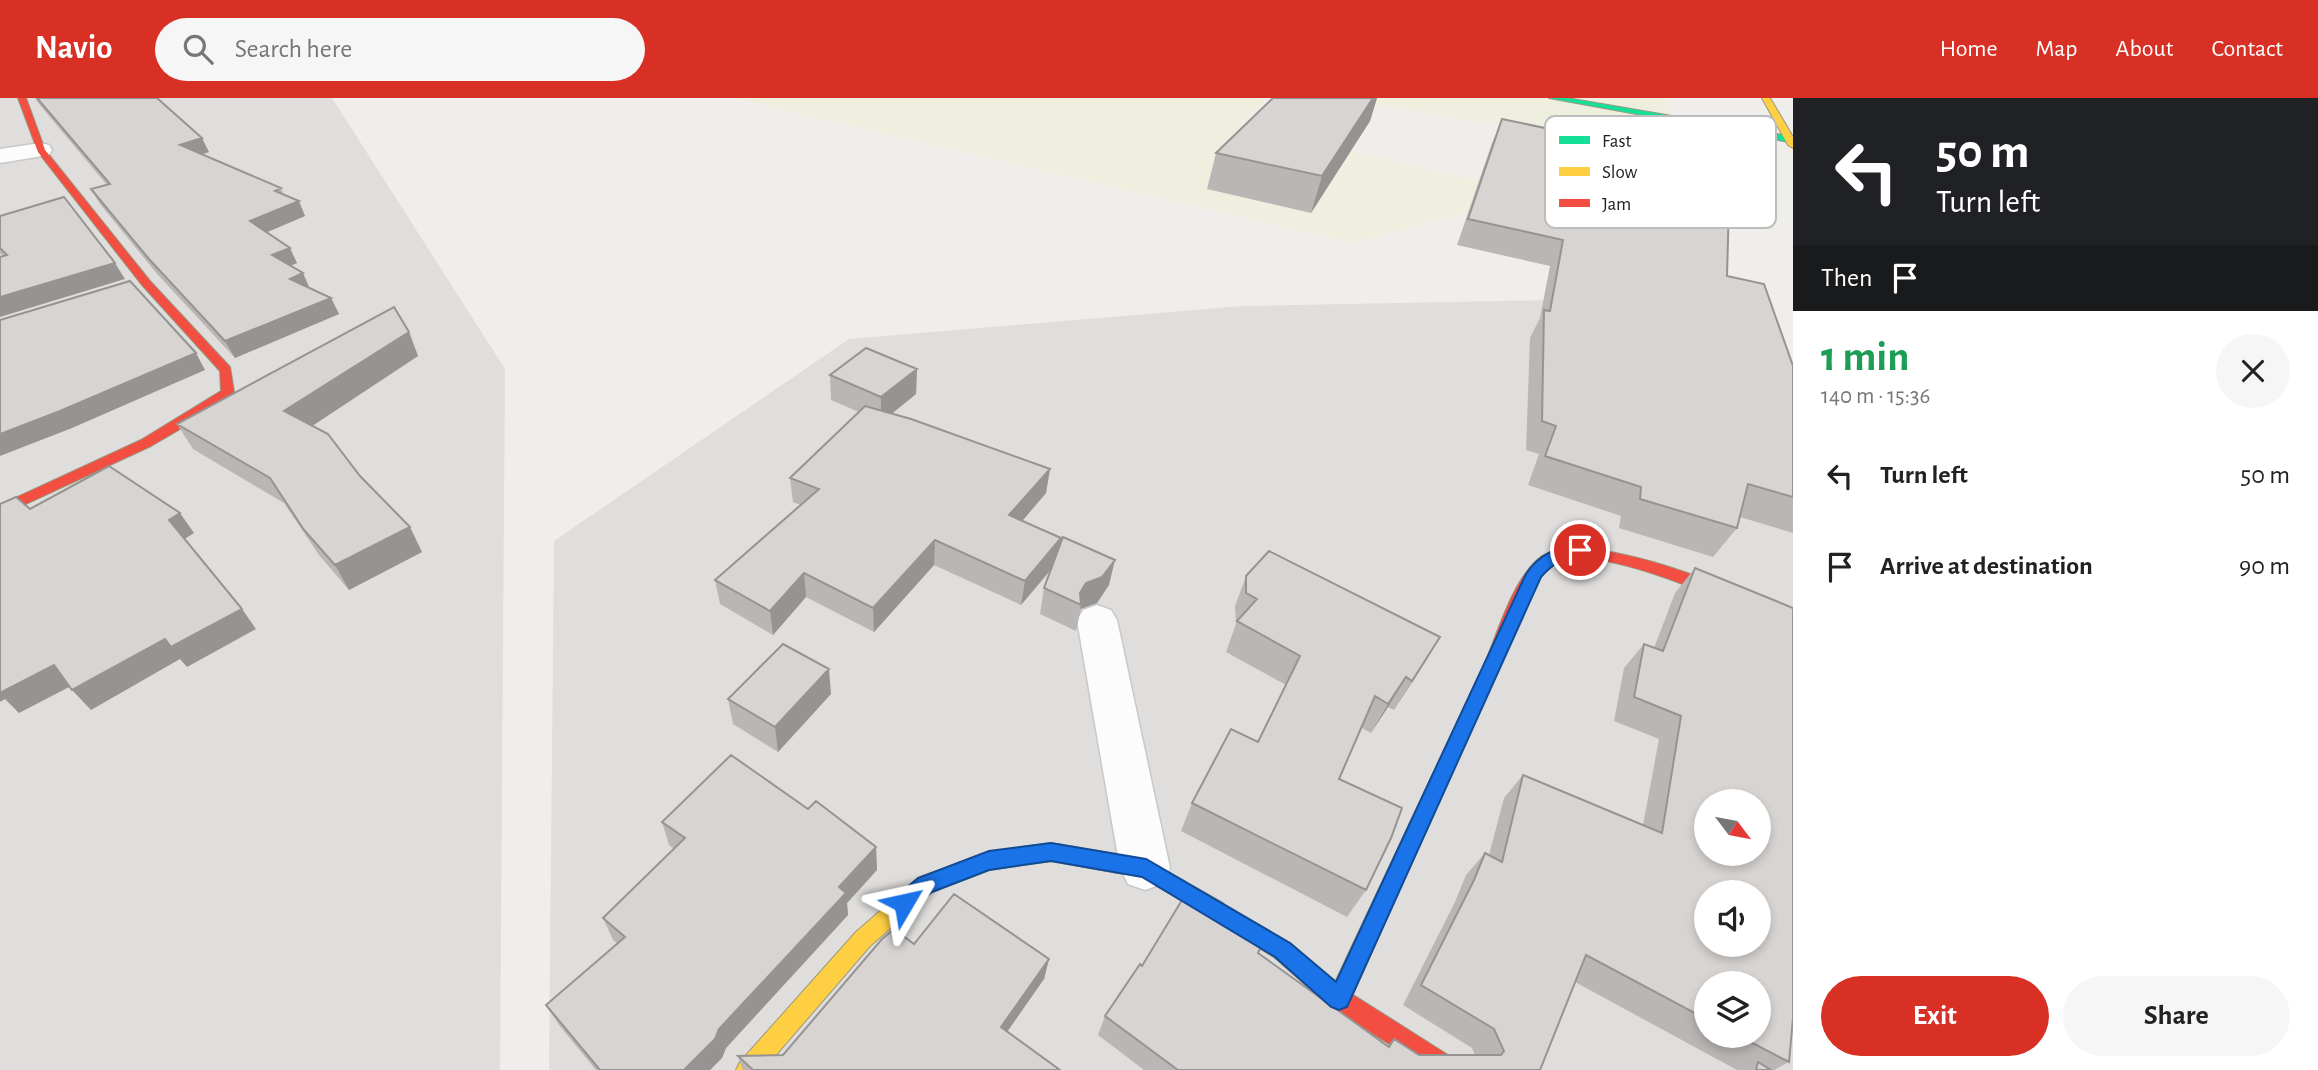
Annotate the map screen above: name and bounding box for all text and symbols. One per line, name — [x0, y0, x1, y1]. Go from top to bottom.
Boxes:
search box — [155, 18, 645, 81]
icon: search — [179, 30, 217, 68]
text: Navio — [35, 32, 113, 65]
text: Search here — [235, 36, 352, 62]
text: Home — [1940, 37, 1998, 61]
text: Map — [2036, 37, 2078, 61]
text: About — [2116, 37, 2173, 61]
text: Contact — [2211, 37, 2283, 61]
legend — [1545, 116, 1776, 228]
icon: left — [1821, 126, 1912, 217]
text: 50 m — [1936, 128, 2030, 177]
text: Fast — [1602, 132, 1632, 151]
text: Slow — [1602, 163, 1638, 182]
text: Turn left — [1936, 186, 2040, 218]
text: Jam — [1602, 195, 1631, 214]
icon: arrive — [1886, 259, 1924, 297]
text: Then — [1821, 265, 1872, 291]
button: close — [2216, 334, 2290, 408]
text: 1 min — [1821, 336, 1910, 378]
text: 140 m · 15:36 — [1821, 385, 1930, 408]
icon: left — [1821, 457, 1859, 495]
text: Turn left — [1880, 462, 1968, 488]
text: 50 m — [2240, 462, 2290, 488]
pin — [1550, 520, 1610, 580]
icon: arrive — [1561, 531, 1599, 569]
icon: arrive — [1821, 548, 1859, 586]
text: Arrive at destination — [1880, 553, 2093, 579]
text: 90 m — [2239, 553, 2290, 579]
north arrow — [1694, 789, 1771, 866]
map controls — [1694, 789, 1771, 1048]
position arrow — [867, 866, 941, 940]
button: sound — [1694, 880, 1771, 957]
button: layers — [1694, 971, 1771, 1048]
button: Exit — [1821, 976, 2049, 1056]
button: Share — [2063, 976, 2290, 1056]

